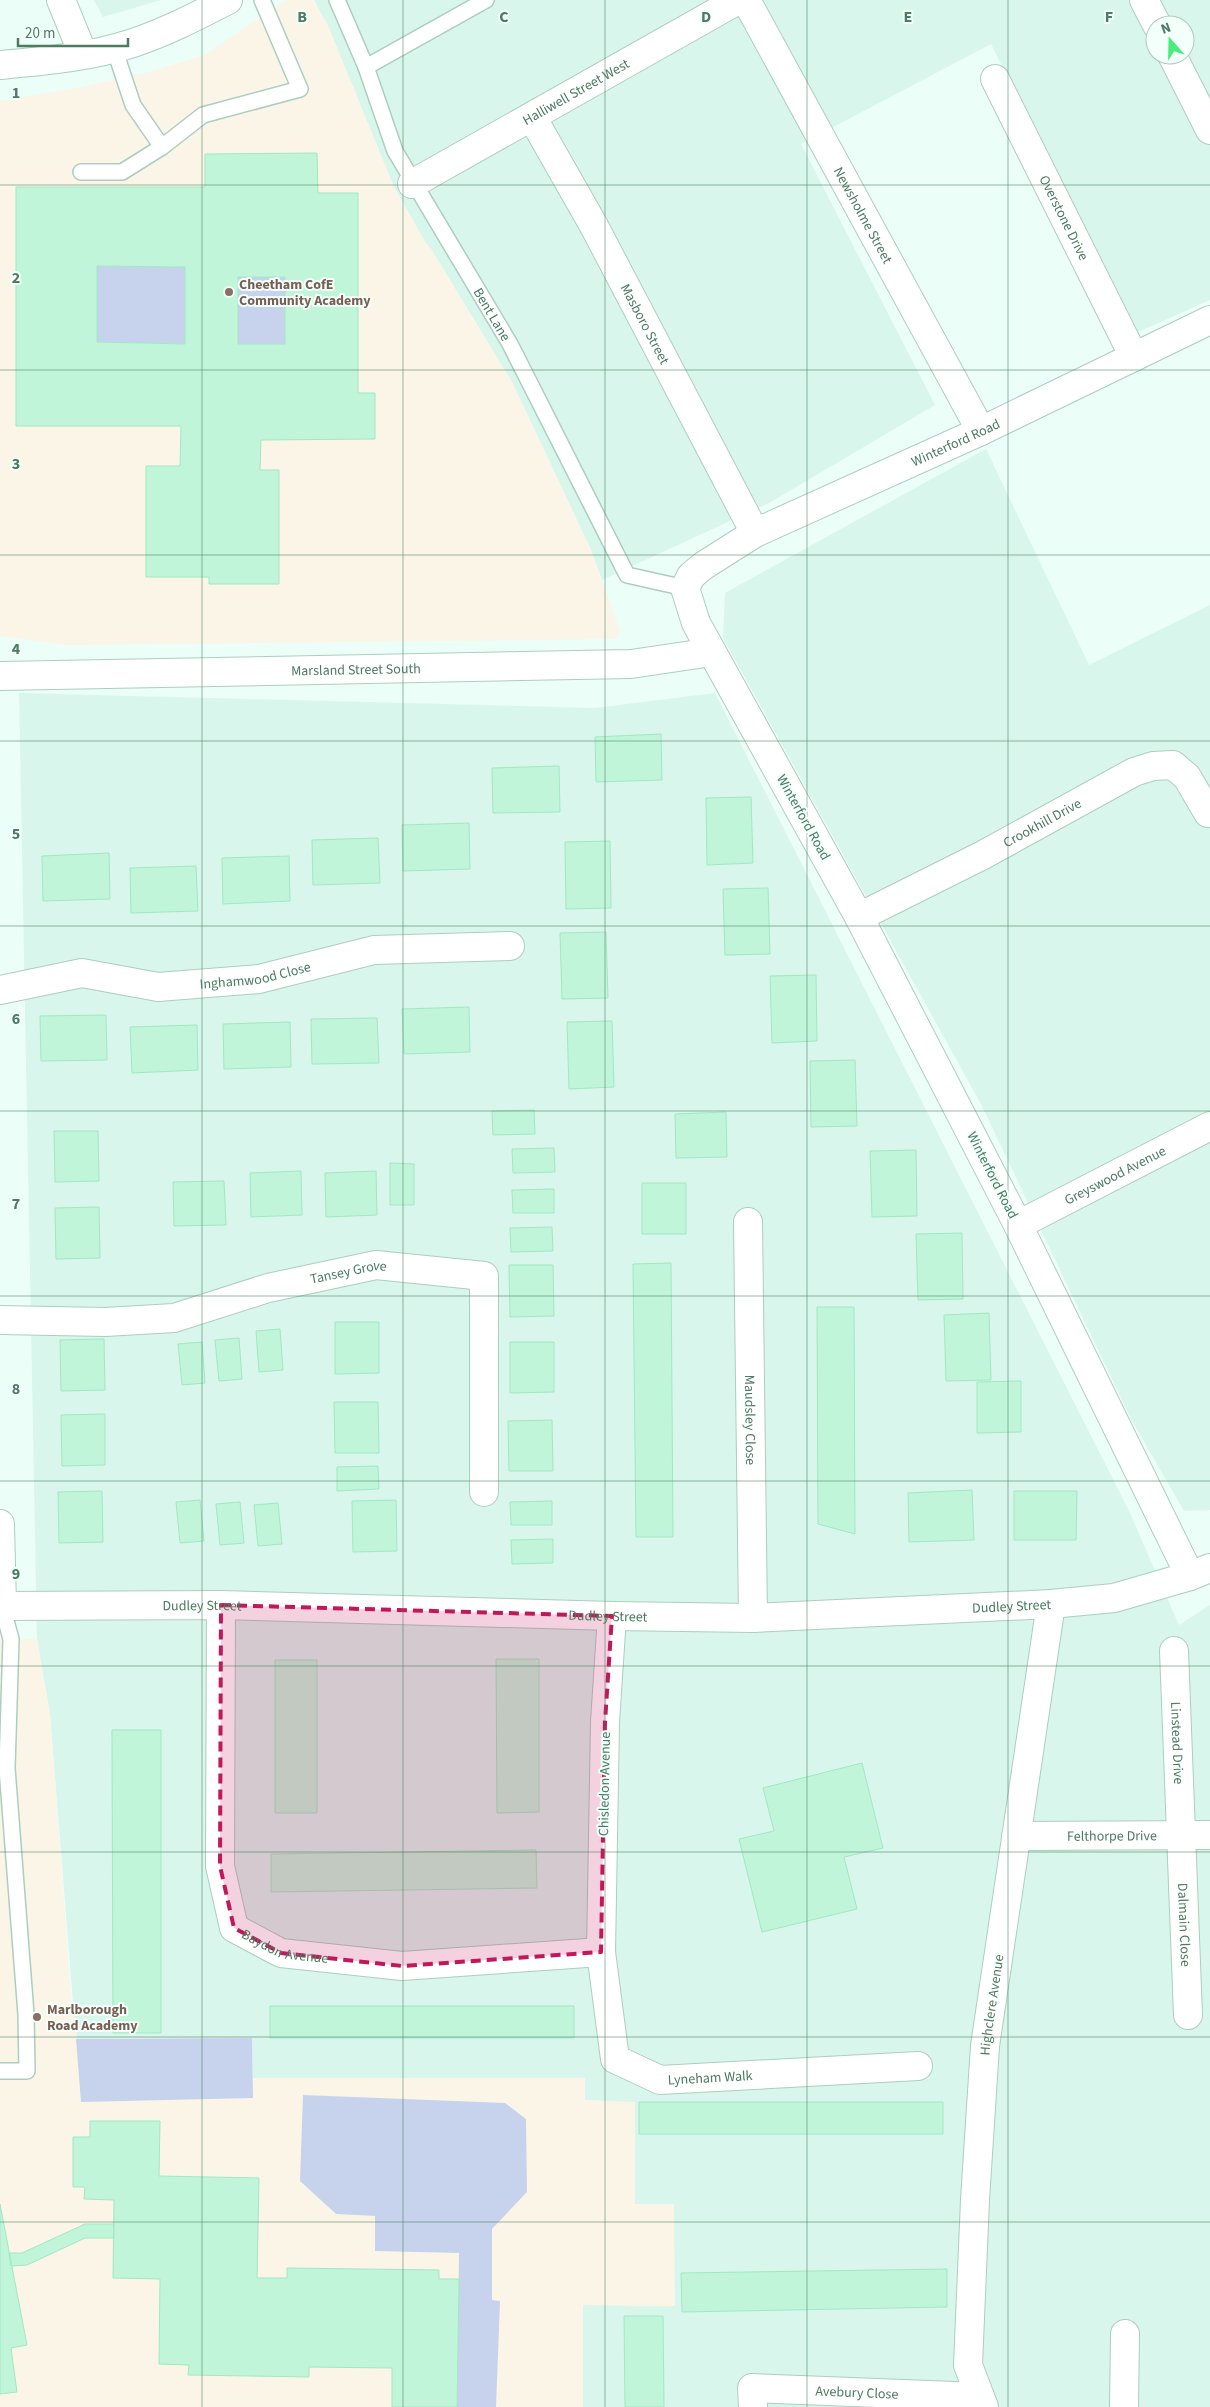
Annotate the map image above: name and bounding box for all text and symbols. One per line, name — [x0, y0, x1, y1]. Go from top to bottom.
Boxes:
text: B — [297, 6, 307, 28]
text: C — [499, 6, 509, 28]
text: D — [701, 6, 711, 28]
text: E — [904, 6, 912, 28]
text: F — [1105, 6, 1113, 28]
scale bar — [18, 15, 128, 47]
north arrow — [1145, 15, 1195, 65]
text: N — [1158, 18, 1174, 40]
text: 20 m — [25, 23, 55, 44]
street label: Halliwell Street West — [519, 54, 634, 131]
text: 1 — [12, 82, 20, 104]
street label: Newsholme Street — [828, 164, 897, 268]
street label: Overstone Drive — [1034, 172, 1093, 264]
text: 2 — [12, 267, 20, 289]
place label: Cheetham CofE Community Academy — [239, 275, 371, 311]
street label: Masboro Street — [615, 280, 674, 369]
street label: Bent Lane — [468, 284, 515, 345]
marker: Cheetham CofE Community Academy — [223, 286, 235, 298]
street label: Winterford Road — [908, 414, 1004, 472]
text: 3 — [12, 453, 20, 475]
text: 4 — [12, 638, 21, 660]
street label: Marsland Street South — [291, 659, 421, 681]
street label: Winterford Road — [771, 771, 835, 864]
street label: Crookhill Drive — [1000, 794, 1085, 853]
text: 5 — [12, 823, 20, 845]
street label: Inghamwood Close — [199, 957, 313, 995]
text: 6 — [12, 1008, 20, 1030]
street label: Winterford Road — [962, 1128, 1023, 1222]
street label: Greyswood Avenue — [1061, 1141, 1170, 1210]
text: 7 — [12, 1193, 20, 1215]
street label: Tansey Grove — [308, 1256, 388, 1290]
street label: Maudsley Close — [739, 1375, 760, 1465]
text: 8 — [12, 1378, 20, 1400]
text: 9 — [12, 1563, 20, 1585]
street label: Dudley Street — [972, 1595, 1052, 1619]
street label: Dudley Street — [162, 1596, 242, 1617]
street label: Dudley Street — [568, 1606, 648, 1628]
street label: Linstead Drive — [1165, 1701, 1188, 1785]
street label: Chisledon Avenue — [594, 1732, 616, 1836]
street label: Felthorpe Drive — [1067, 1826, 1157, 1847]
street label: Dalmain Close — [1172, 1883, 1195, 1967]
street label: Baydon Avenue — [238, 1925, 329, 1969]
street label: Highclere Avenue — [975, 1953, 1010, 2056]
place label: Marlborough Road Academy — [47, 2000, 138, 2036]
marker: Marlborough Road Academy — [31, 2011, 43, 2023]
street label: Lyneham Walk — [667, 2066, 753, 2091]
street label: Avebury Close — [815, 2382, 899, 2405]

